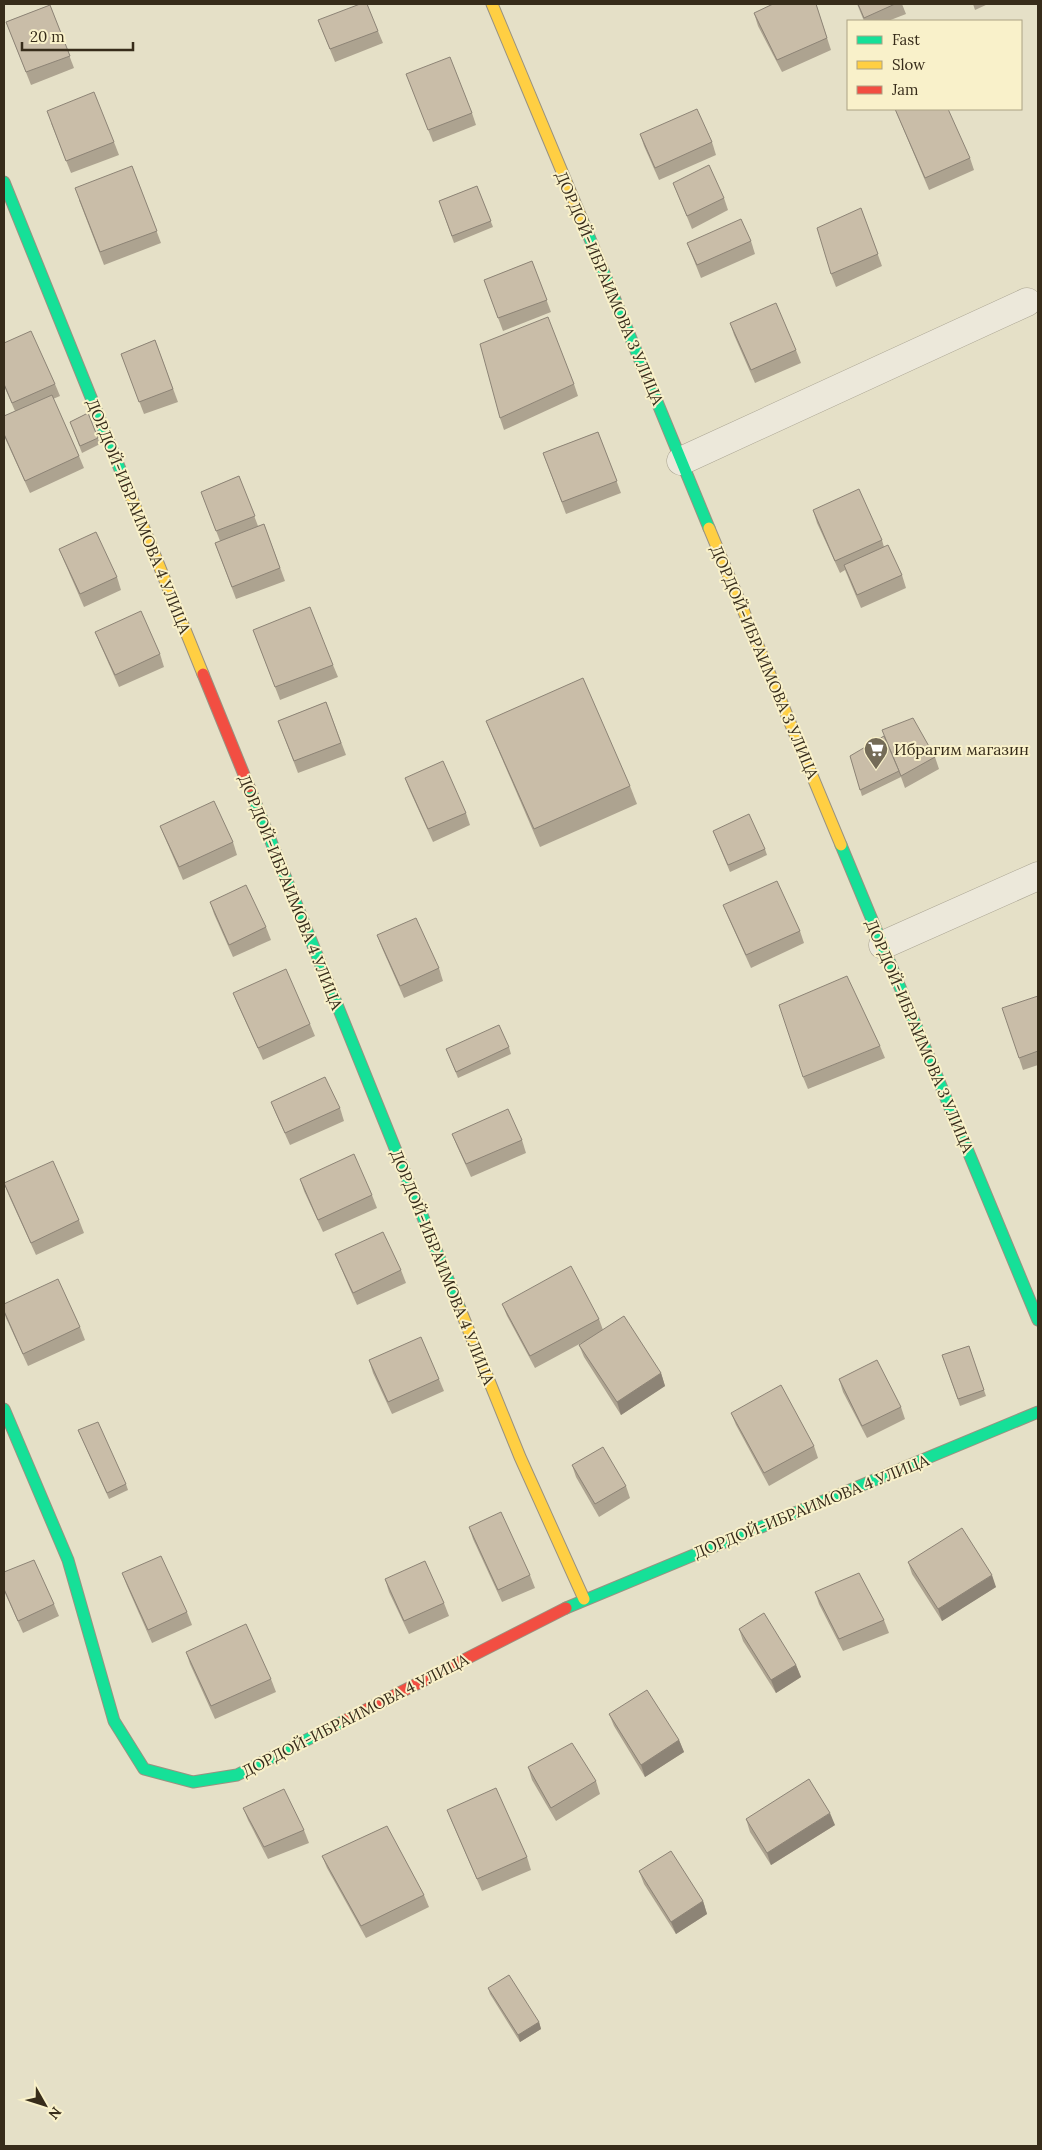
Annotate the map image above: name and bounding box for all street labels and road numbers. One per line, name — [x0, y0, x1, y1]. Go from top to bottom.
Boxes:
street label: ДОРДОЙ-ИБРАИМОВА 3 УЛИЦА — [552, 168, 669, 409]
street label: ДОРДОЙ-ИБРАИМОВА 4 УЛИЦА — [83, 396, 196, 637]
street label: ДОРДОЙ-ИБРАИМОВА 3 УЛИЦА — [707, 542, 824, 783]
street label: ДОРДОЙ-ИБРАИМОВА 4 УЛИЦА — [235, 772, 348, 1013]
street label: ДОРДОЙ-ИБРАИМОВА 3 УЛИЦА — [862, 916, 979, 1157]
street label: ДОРДОЙ-ИБРАИМОВА 4 УЛИЦА — [387, 1147, 500, 1388]
street label: ДОРДОЙ-ИБРАИМОВА 4 УЛИЦА — [691, 1449, 932, 1562]
street label: ДОРДОЙ-ИБРАИМОВА 4 УЛИЦА — [238, 1648, 473, 1781]

